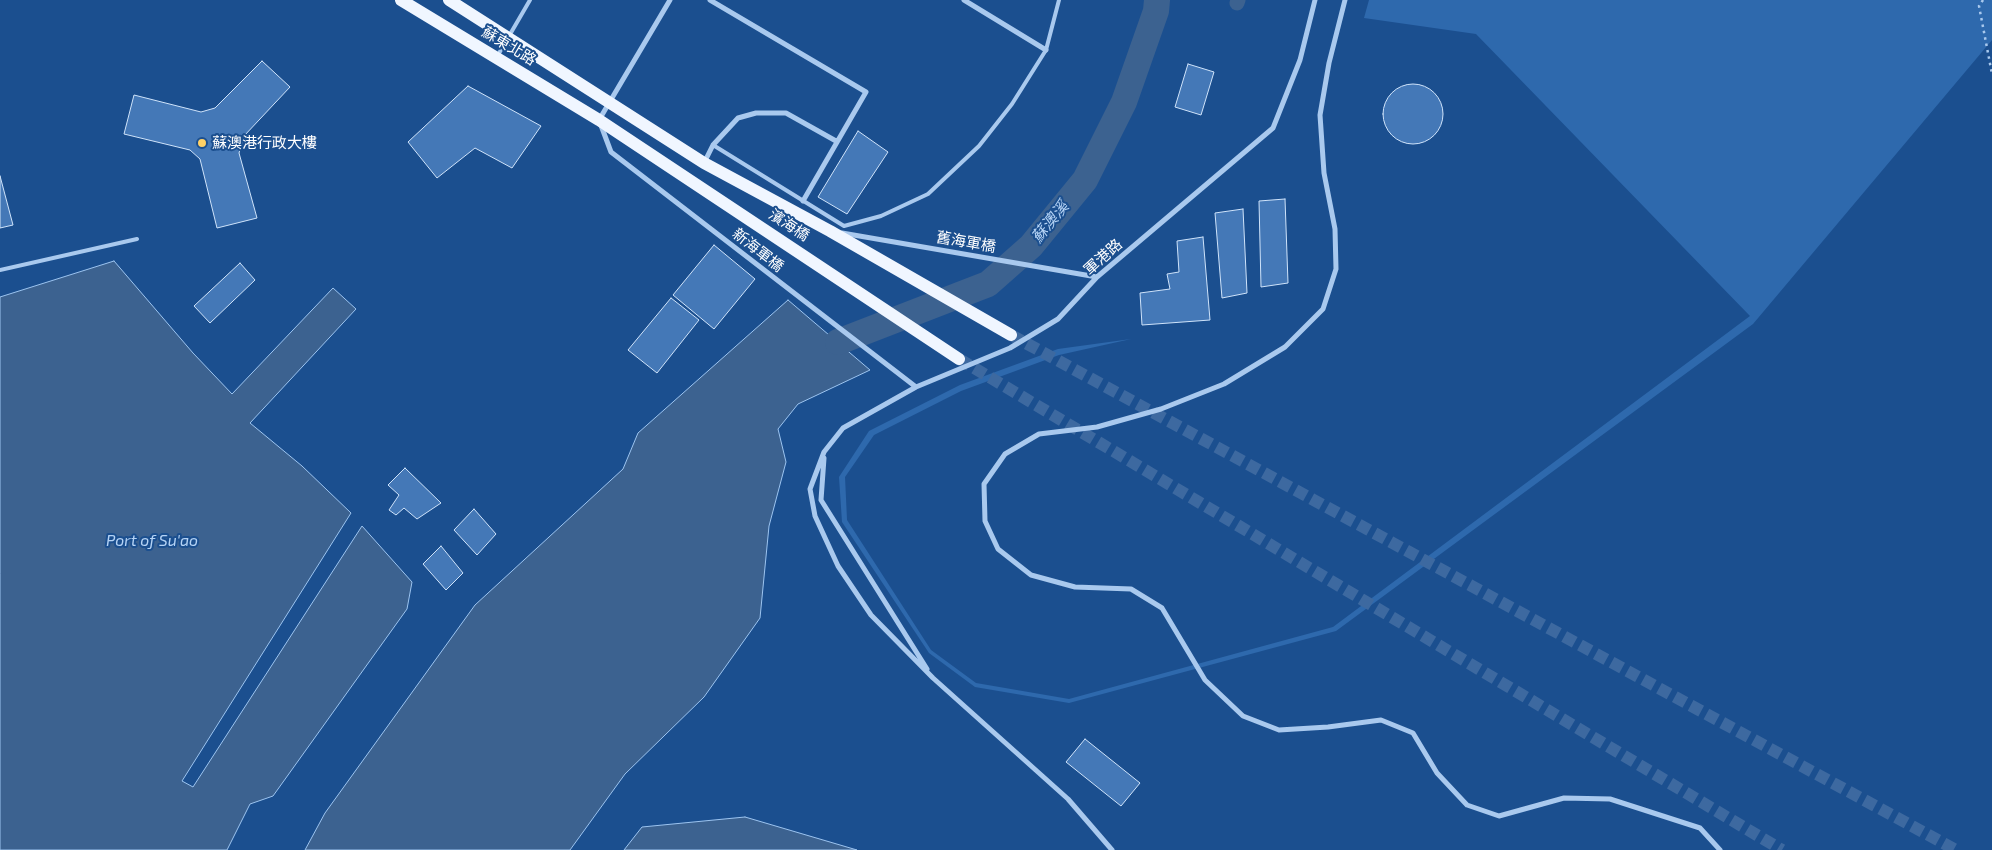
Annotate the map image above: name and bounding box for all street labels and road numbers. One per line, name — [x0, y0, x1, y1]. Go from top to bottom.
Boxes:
street label: 蘇東北路 — [479, 23, 539, 69]
street label: 濱海橋 — [765, 205, 813, 245]
street label: 新海軍橋 — [729, 224, 787, 276]
street label: 舊海軍橋 — [935, 228, 997, 256]
street label: 軍港路 — [1080, 235, 1126, 279]

